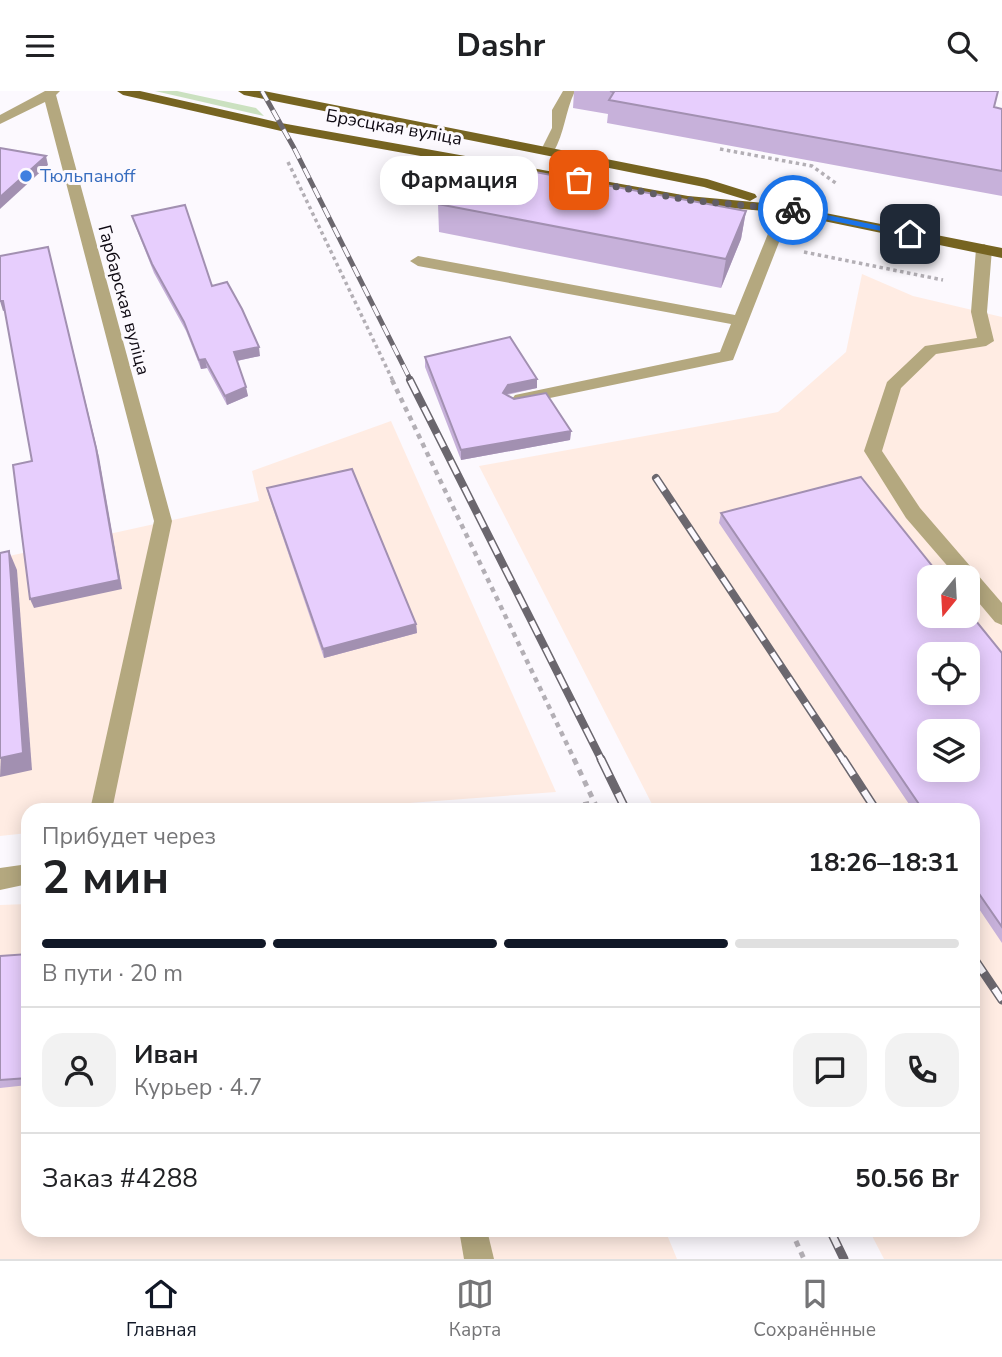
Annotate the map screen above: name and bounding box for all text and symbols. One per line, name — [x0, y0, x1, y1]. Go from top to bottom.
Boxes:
text: Dashr — [457, 24, 545, 67]
icon: menu — [21, 27, 59, 65]
icon: search — [943, 27, 981, 65]
street label: Брэсцкая вуліца — [324, 103, 464, 151]
pin — [549, 150, 609, 210]
callout: Фармация — [379, 155, 537, 205]
icon: bag — [560, 161, 598, 199]
place label: Тюльпанoff — [40, 164, 137, 188]
text: Фармация — [400, 165, 518, 196]
marker: Тюльпанoff — [18, 168, 34, 184]
courier — [758, 175, 828, 245]
icon: bike — [774, 191, 812, 229]
pin — [880, 204, 940, 264]
icon: home — [891, 215, 929, 253]
street label: Гарбарская вуліца — [92, 222, 156, 378]
north arrow — [917, 565, 980, 628]
map controls — [917, 565, 980, 782]
button: locate — [917, 642, 980, 705]
button: layers — [917, 719, 980, 782]
text: Прибудет через — [42, 821, 216, 852]
text: 18:26–18:31 — [808, 845, 959, 880]
text: 2 мин — [42, 846, 169, 909]
text: В пути · 20 m — [42, 958, 183, 989]
button: person — [42, 1033, 116, 1107]
button: chat — [793, 1033, 867, 1107]
button: phone — [885, 1033, 959, 1107]
text: Иван — [134, 1037, 199, 1072]
text: Курьер · 4.7 — [134, 1072, 262, 1103]
text: Заказ #4288 — [42, 1161, 198, 1196]
text: 50.56 Br — [855, 1161, 959, 1196]
tab: Главная — [126, 1275, 197, 1343]
tab: Карта — [449, 1275, 501, 1343]
tab: Сохранённые — [753, 1275, 876, 1343]

